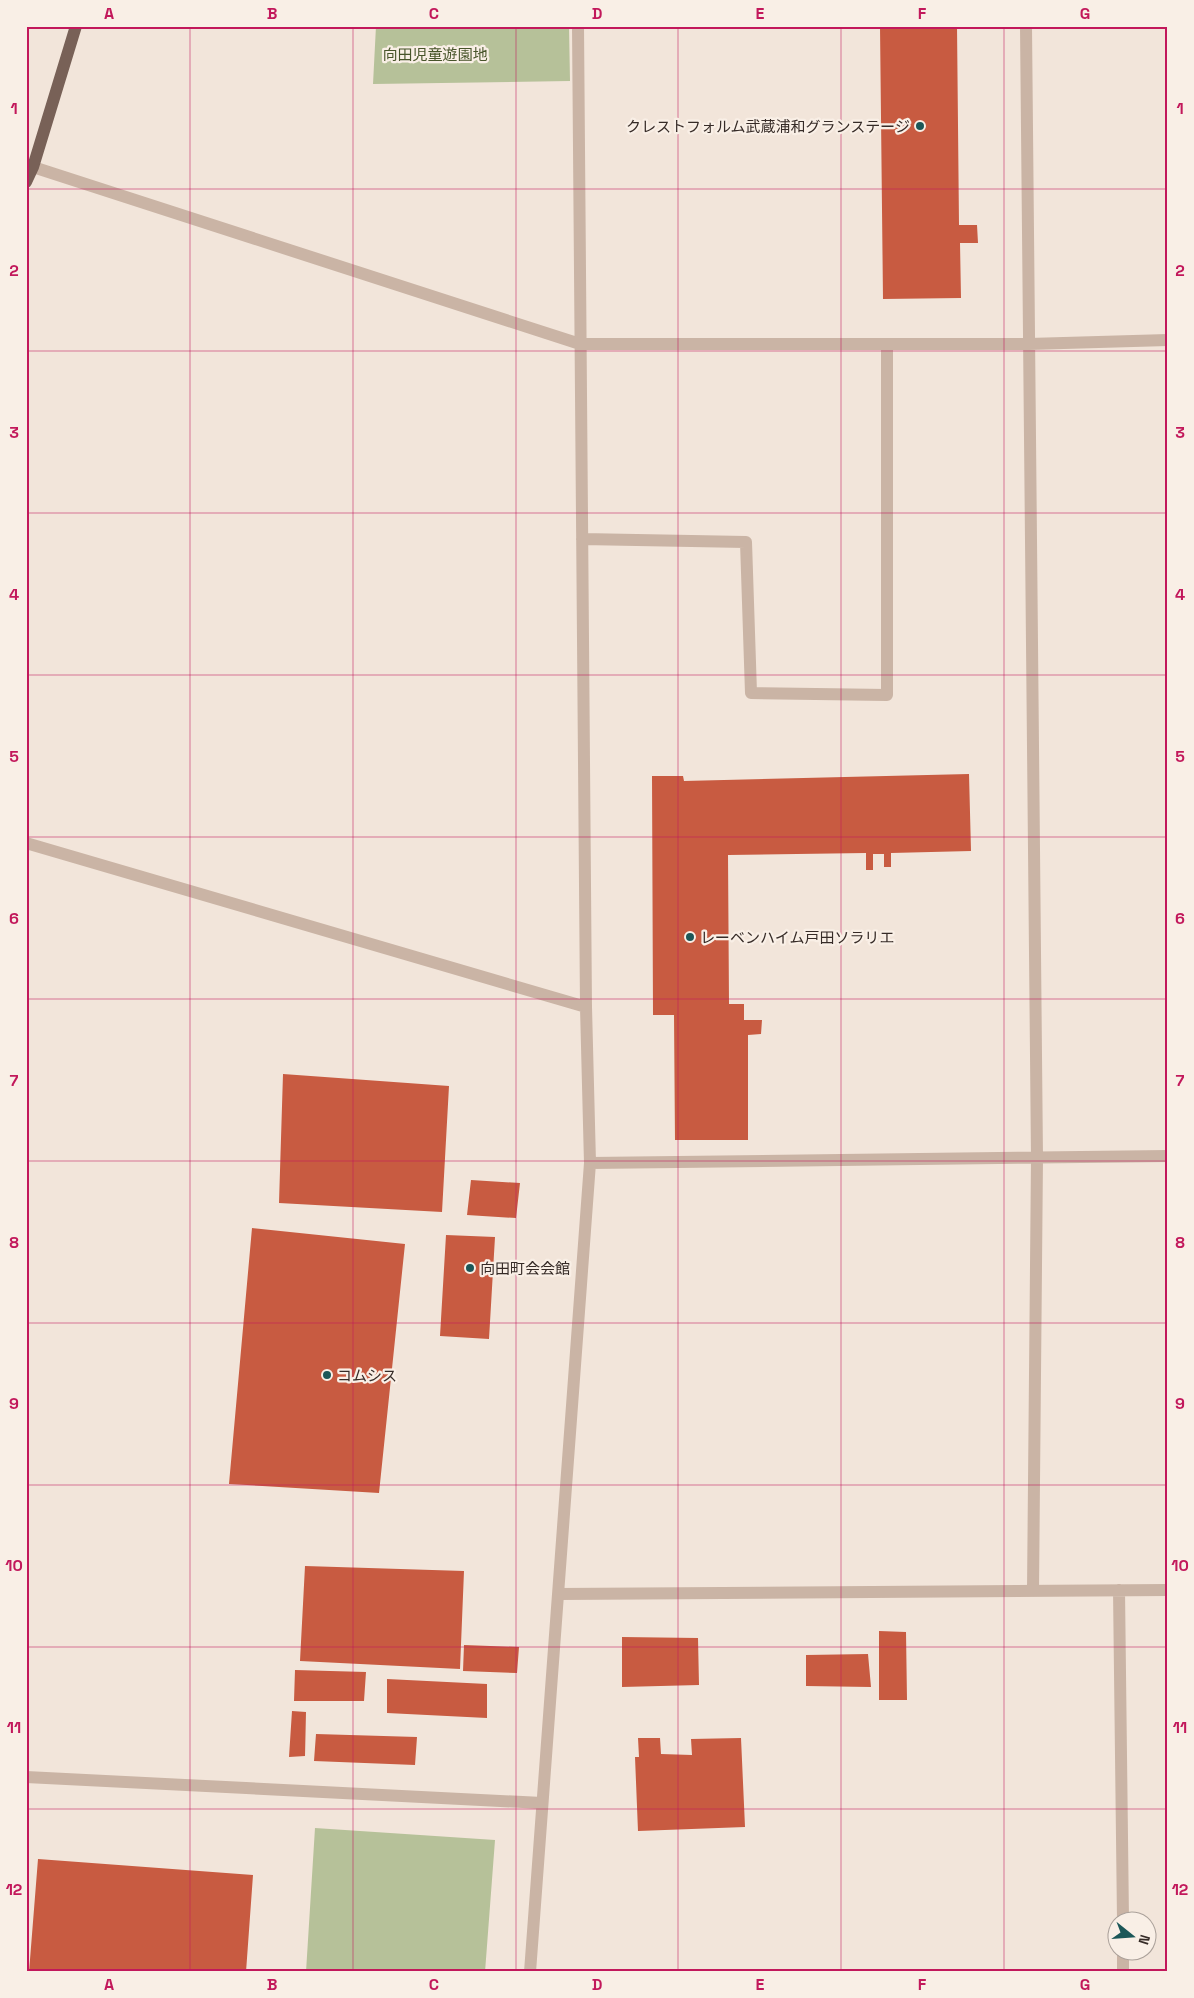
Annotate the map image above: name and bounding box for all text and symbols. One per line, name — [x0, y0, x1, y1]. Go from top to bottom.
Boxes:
text: A — [104, 3, 114, 24]
text: B — [267, 3, 277, 24]
text: C — [429, 3, 439, 24]
text: D — [592, 3, 602, 24]
text: E — [756, 3, 765, 24]
text: F — [918, 3, 927, 24]
text: G — [1080, 3, 1090, 24]
park label: 向田児童遊園地 — [382, 45, 488, 64]
text: 1 — [10, 98, 18, 119]
text: 1 — [1176, 98, 1184, 119]
place label: クレストフォルム武蔵浦和グランステージ — [626, 117, 910, 136]
marker: クレストフォルム武蔵浦和グランステージ — [914, 120, 926, 132]
text: 2 — [9, 260, 19, 281]
text: 2 — [1175, 260, 1185, 281]
text: 3 — [9, 422, 19, 443]
text: 3 — [1175, 422, 1185, 443]
text: 4 — [9, 584, 19, 605]
text: 4 — [1175, 584, 1185, 605]
text: 5 — [9, 746, 19, 767]
text: 5 — [1175, 746, 1185, 767]
text: 6 — [9, 908, 19, 929]
text: 6 — [1175, 908, 1185, 929]
place label: レーベンハイム戸田ソラリエ — [700, 928, 894, 947]
marker: レーベンハイム戸田ソラリエ — [684, 931, 696, 943]
text: 7 — [10, 1070, 19, 1091]
text: 7 — [1176, 1070, 1185, 1091]
text: 8 — [9, 1232, 19, 1253]
text: 8 — [1175, 1232, 1185, 1253]
place label: 向田町会会館 — [480, 1259, 570, 1278]
marker: 向田町会会館 — [464, 1262, 476, 1274]
place label: コムシス — [337, 1366, 397, 1385]
marker: コムシス — [321, 1369, 333, 1381]
text: 9 — [9, 1393, 19, 1414]
text: 9 — [1175, 1393, 1185, 1414]
text: 10 — [5, 1555, 23, 1576]
text: 10 — [1171, 1555, 1189, 1576]
text: 11 — [7, 1717, 21, 1738]
text: 11 — [1173, 1717, 1187, 1738]
text: 12 — [6, 1879, 22, 1900]
text: 12 — [1172, 1879, 1188, 1900]
north arrow — [1106, 1910, 1156, 1960]
text: N — [1134, 1933, 1154, 1947]
text: A — [104, 1974, 114, 1995]
text: B — [267, 1974, 277, 1995]
text: C — [429, 1974, 439, 1995]
text: D — [592, 1974, 602, 1995]
text: E — [756, 1974, 765, 1995]
text: F — [918, 1974, 927, 1995]
text: G — [1080, 1974, 1090, 1995]

